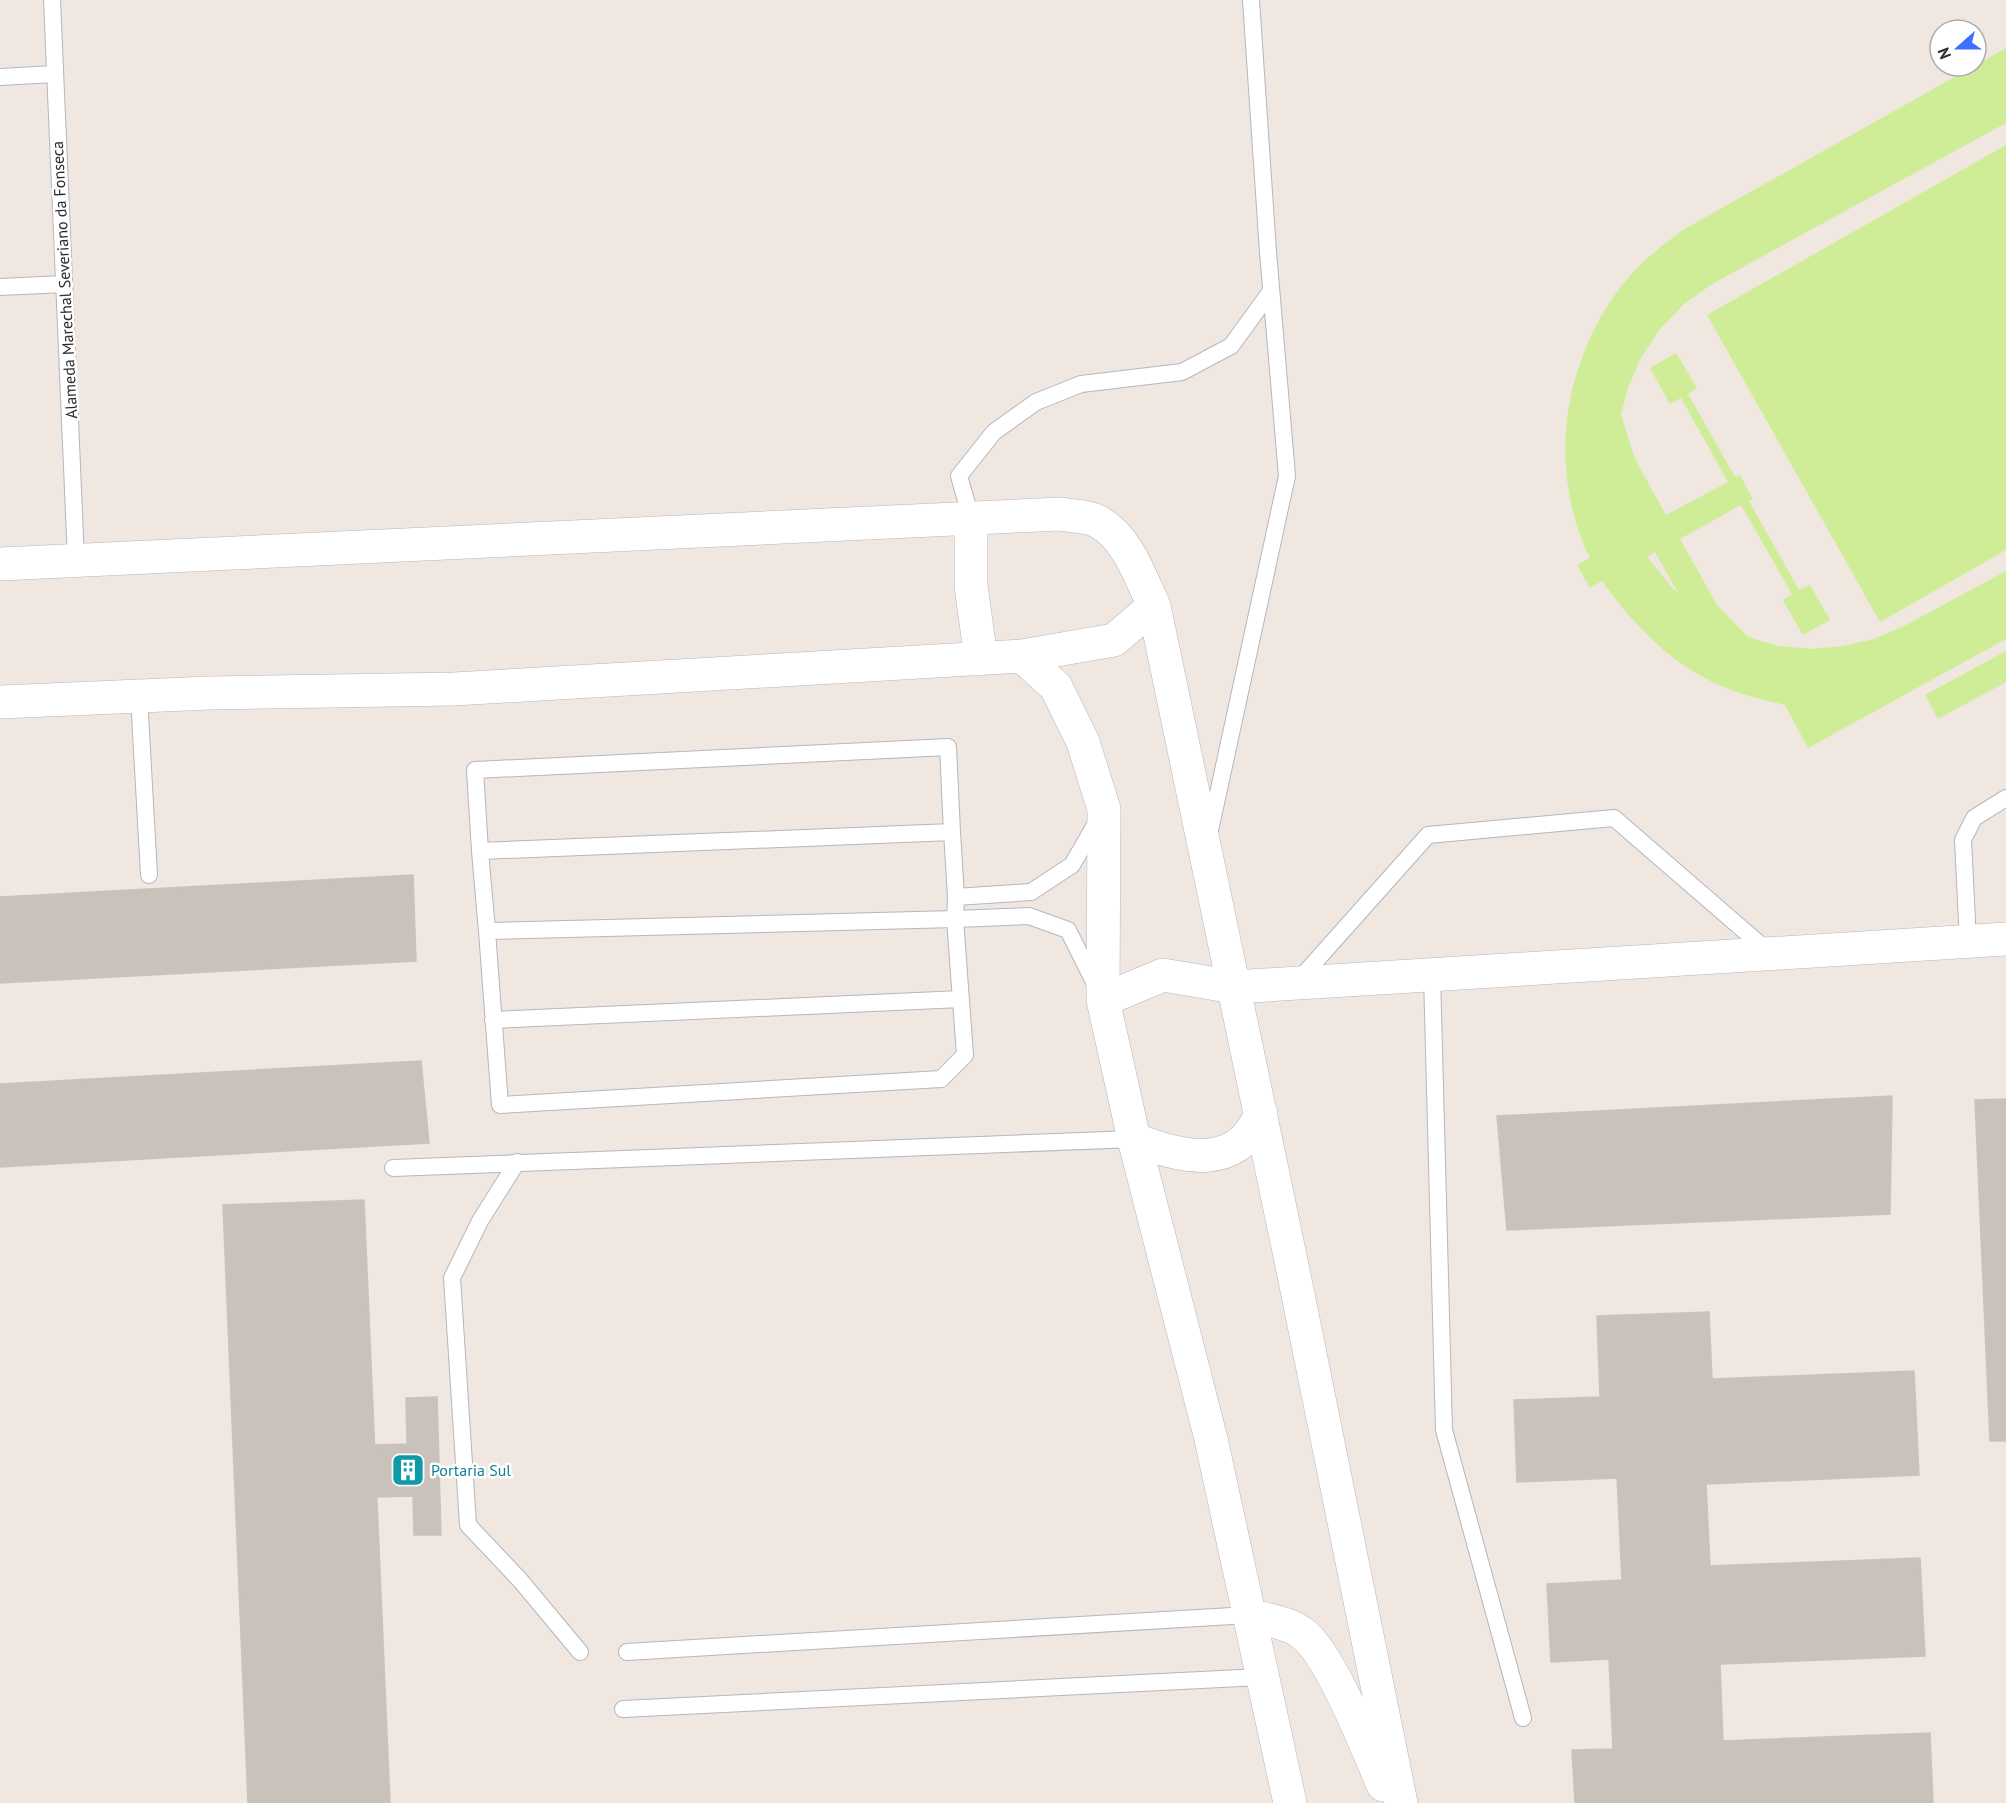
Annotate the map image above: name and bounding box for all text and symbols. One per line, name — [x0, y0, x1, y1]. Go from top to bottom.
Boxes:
north arrow — [1928, 18, 1988, 78]
text: N — [1933, 45, 1955, 62]
street label: Alameda Marechal Severiano da Fonseca — [47, 141, 81, 419]
building icon: Portaria Sul — [390, 1452, 426, 1488]
place label: Portaria Sul — [431, 1460, 511, 1480]

